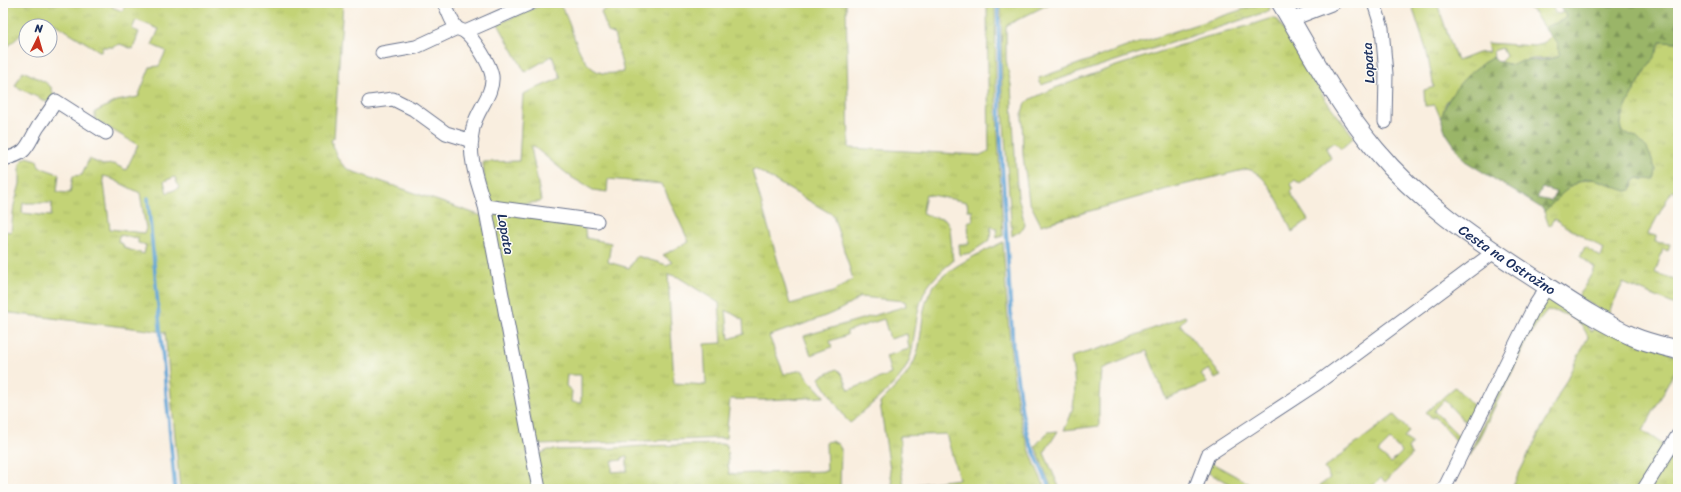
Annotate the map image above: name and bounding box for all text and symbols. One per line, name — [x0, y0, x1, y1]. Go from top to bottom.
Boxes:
north arrow — [18, 18, 58, 58]
text: N — [33, 19, 44, 38]
street label: Lopata — [1355, 42, 1382, 84]
street label: Lopata — [489, 212, 522, 257]
street label: Cesta na Ostrožno — [1453, 218, 1561, 302]

